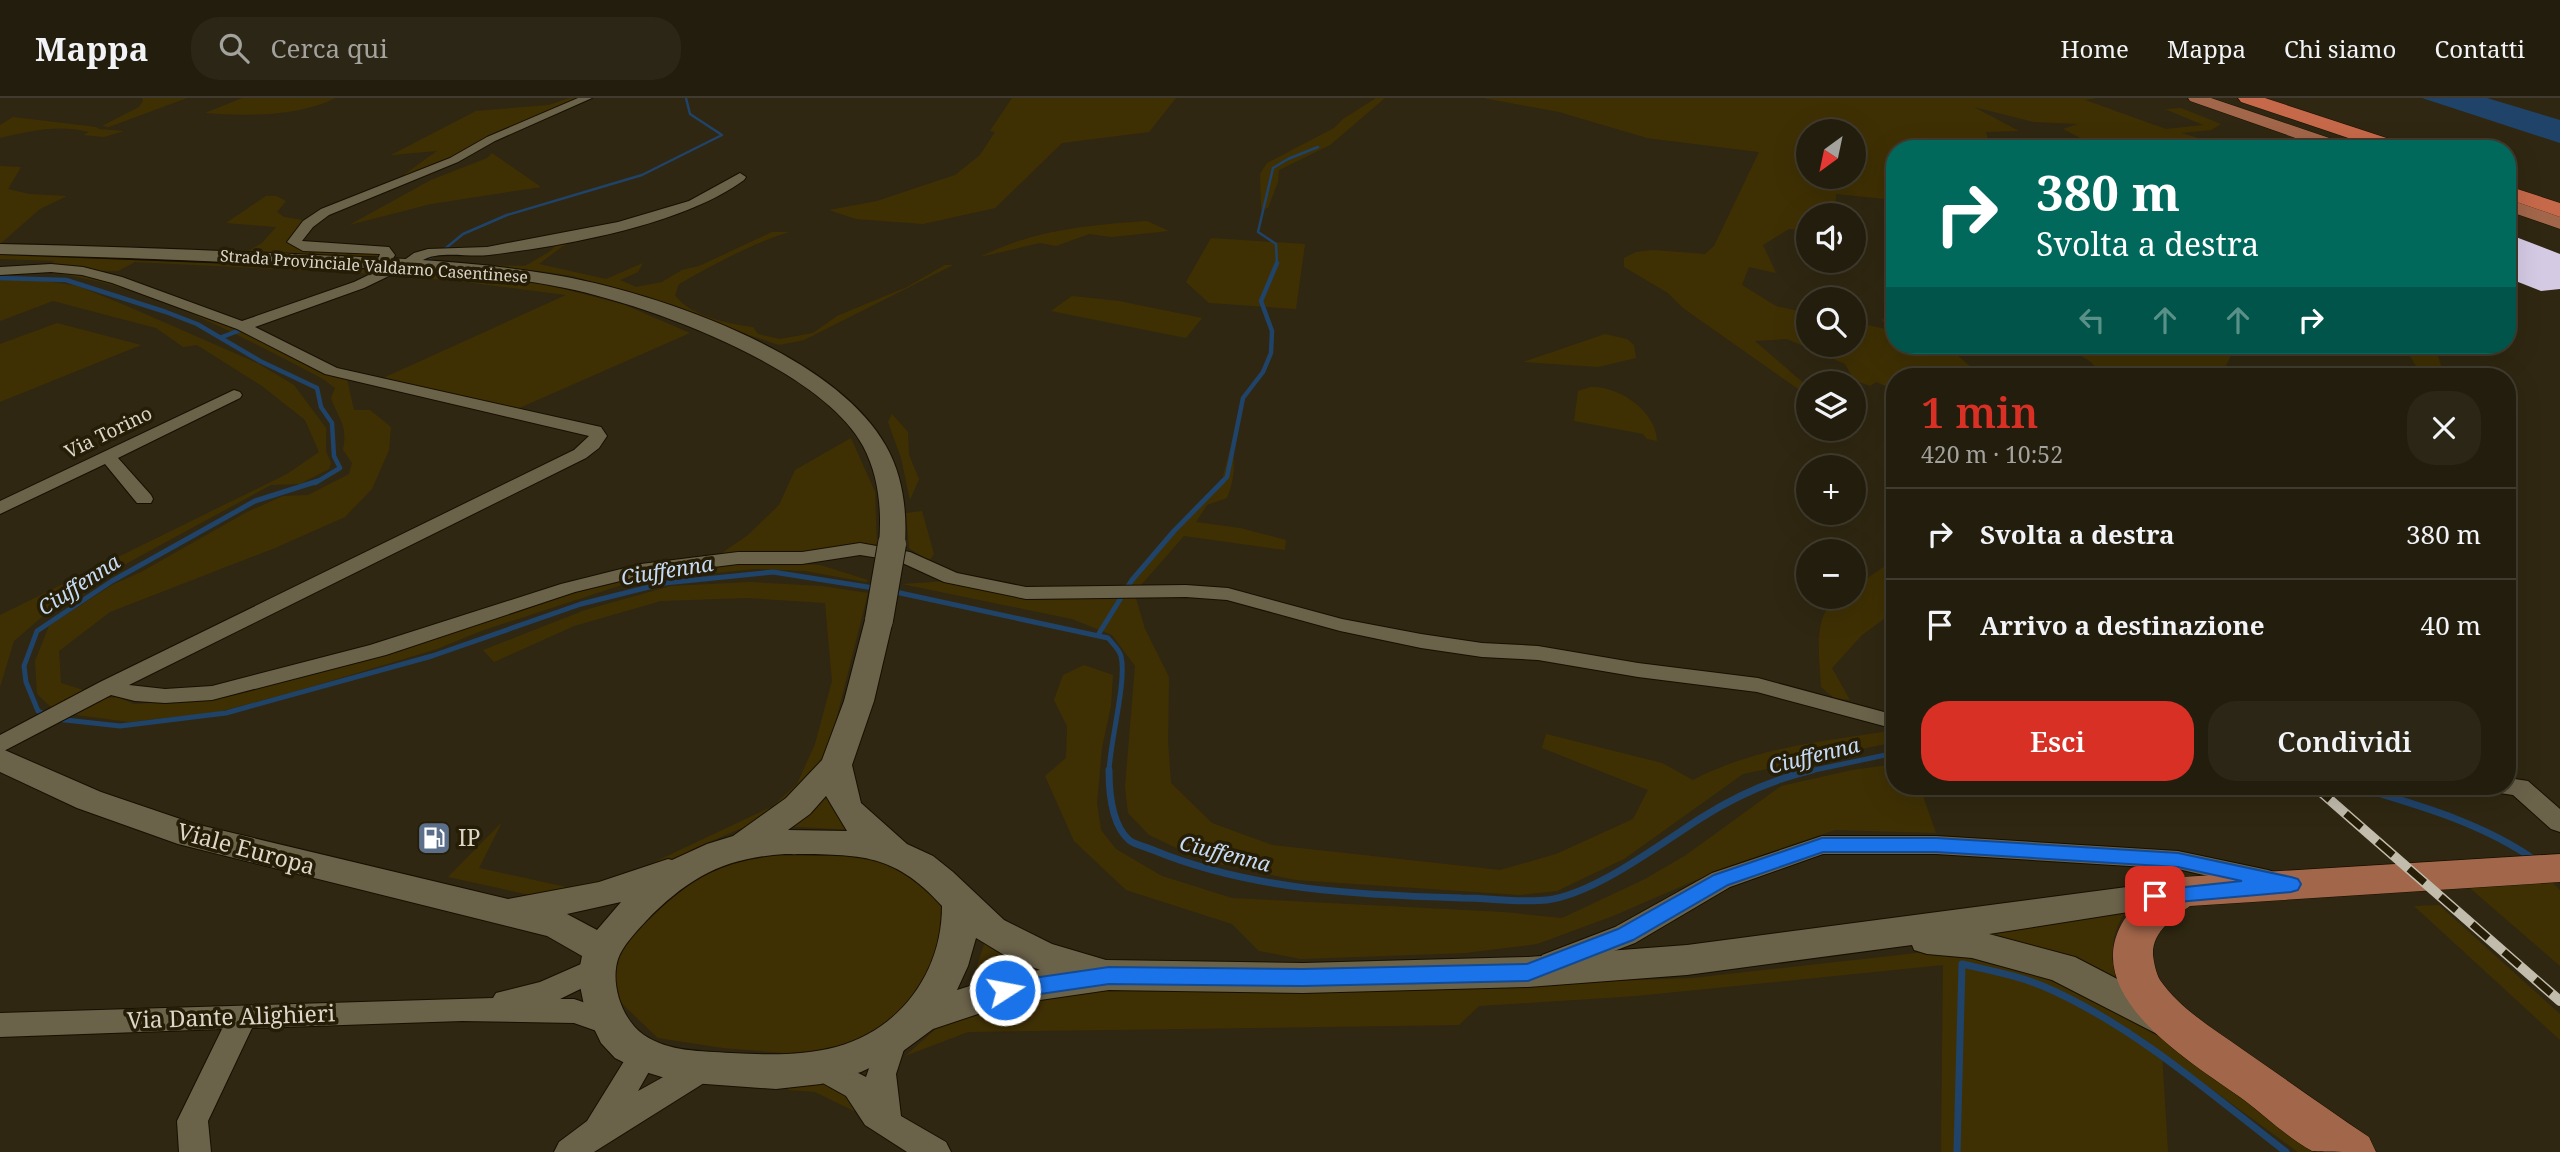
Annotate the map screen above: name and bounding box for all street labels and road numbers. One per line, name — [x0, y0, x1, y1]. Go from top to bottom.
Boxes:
street label: Strada Provinciale Valdarno Casentinese — [219, 244, 529, 288]
street label: Via Torino — [60, 400, 156, 464]
street label: Viale Europa — [174, 814, 319, 882]
street label: Via Dante Alighieri — [126, 996, 336, 1036]

